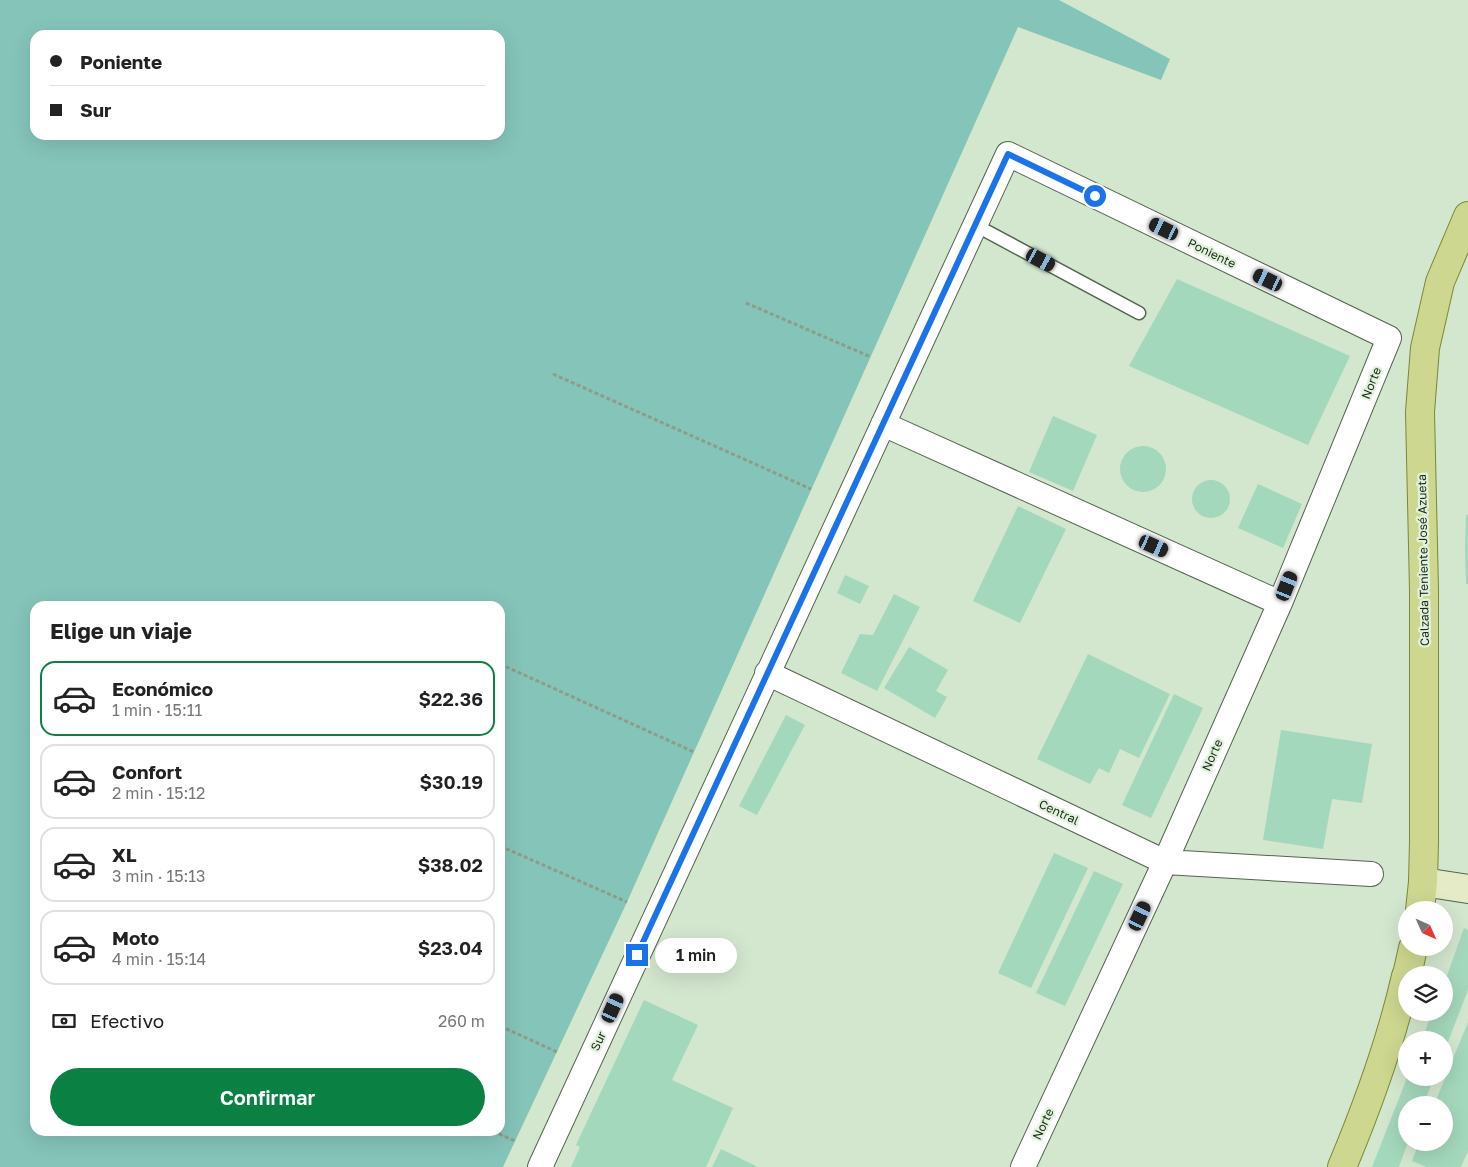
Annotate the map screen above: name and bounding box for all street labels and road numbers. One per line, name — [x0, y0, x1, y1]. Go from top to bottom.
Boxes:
street label: Poniente — [1186, 235, 1238, 271]
street label: Norte — [1358, 365, 1384, 401]
street label: Calzada Teniente José Azueta — [1414, 474, 1432, 646]
street label: Norte — [1198, 737, 1226, 773]
street label: Central — [1037, 796, 1082, 828]
street label: Sur — [587, 1029, 609, 1053]
street label: Norte — [1029, 1106, 1057, 1142]

